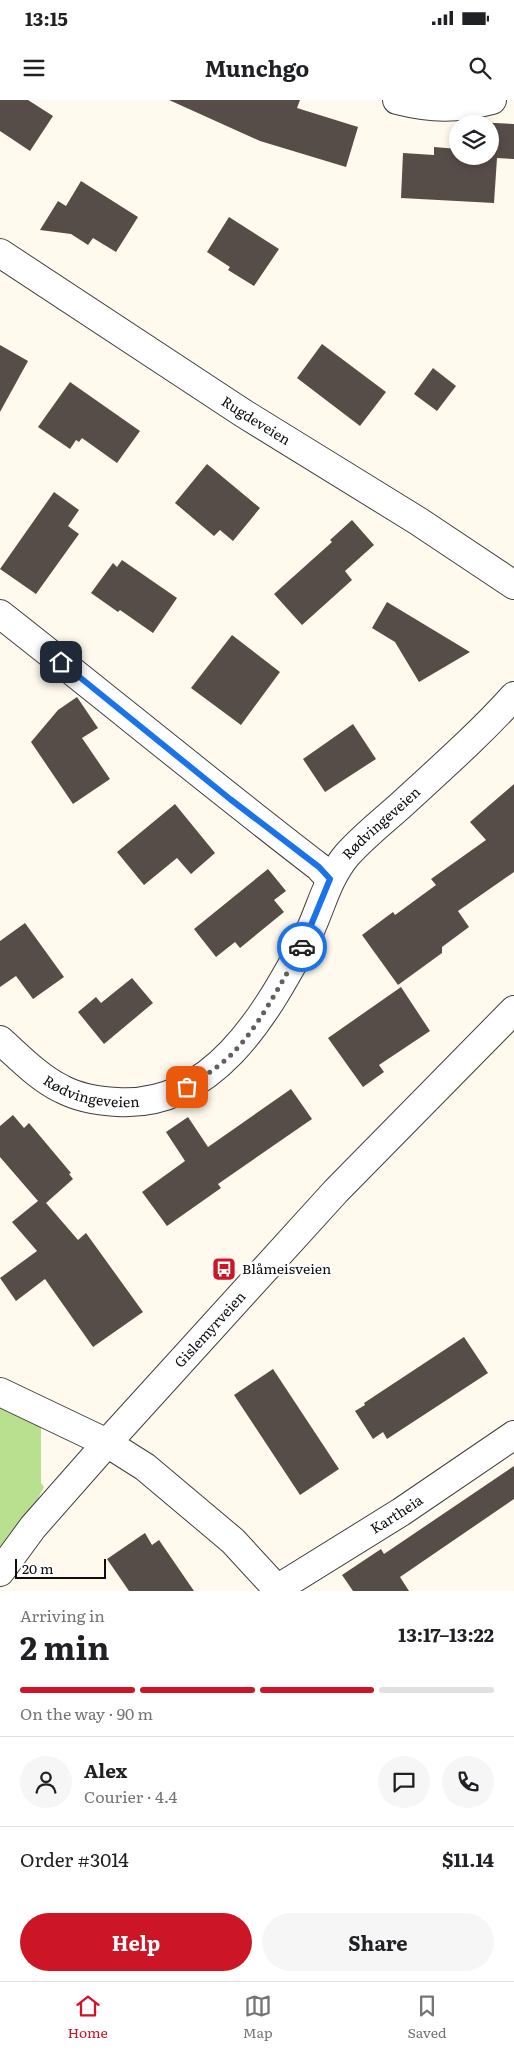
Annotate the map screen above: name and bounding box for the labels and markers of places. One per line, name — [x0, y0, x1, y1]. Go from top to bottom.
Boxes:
pin — [40, 641, 82, 683]
pin — [166, 1066, 208, 1108]
bus stop icon: Blåmeisveien — [211, 1256, 237, 1282]
place label: Blåmeisveien — [242, 1258, 331, 1278]

